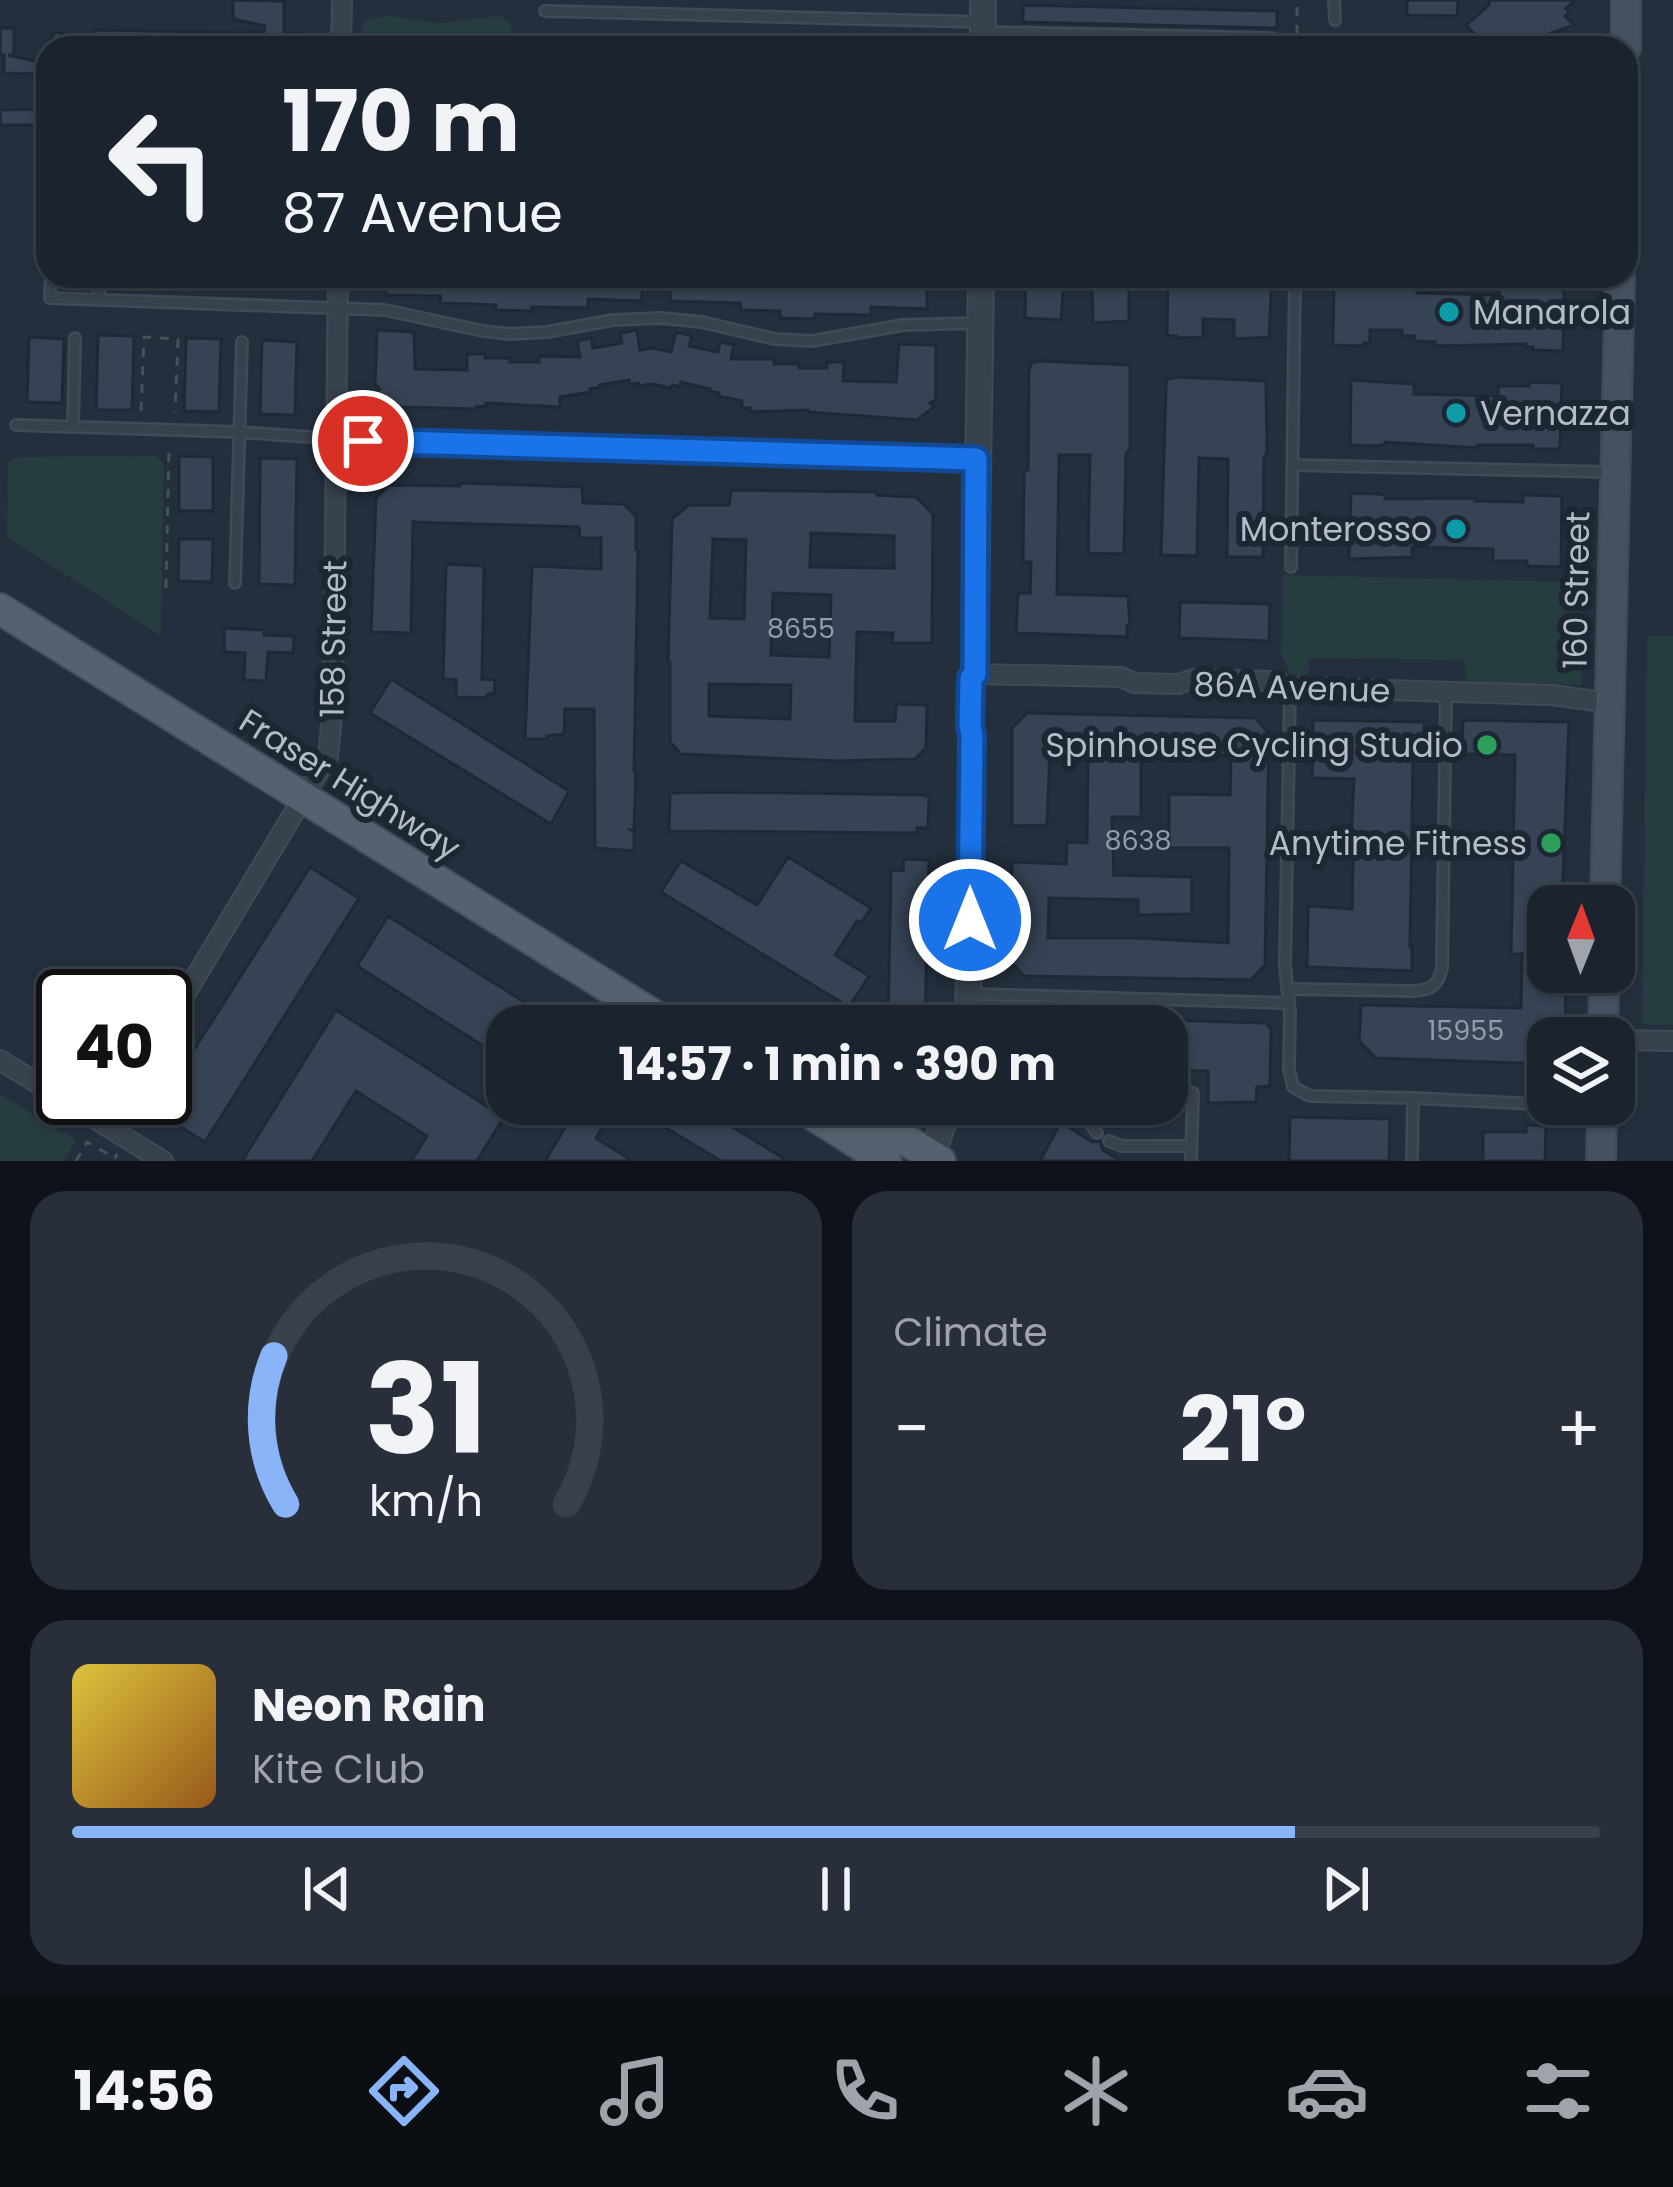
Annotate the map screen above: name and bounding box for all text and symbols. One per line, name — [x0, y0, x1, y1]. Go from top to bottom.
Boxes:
text: 170 m — [282, 63, 520, 180]
icon: left — [84, 84, 240, 240]
text: 87 Avenue — [282, 175, 563, 251]
place label: Manarola — [1473, 289, 1631, 336]
marker: Manarola — [1436, 299, 1462, 325]
pin — [312, 390, 414, 492]
place label: Vernazza — [1480, 390, 1631, 437]
marker: Vernazza — [1443, 400, 1469, 426]
icon: arrive — [330, 408, 396, 474]
place label: Monterosso — [1240, 506, 1432, 553]
street label: 160 Street — [1552, 511, 1601, 669]
marker: Monterosso — [1443, 516, 1469, 542]
street label: 158 Street — [309, 560, 358, 718]
house number: 8655 — [767, 610, 835, 647]
street label: 86A Avenue — [1193, 661, 1391, 714]
street label: Fraser Highway — [230, 698, 470, 871]
place label: Spinhouse Cycling Studio — [1046, 722, 1463, 769]
marker: Spinhouse Cycling Studio — [1474, 732, 1500, 758]
place label: Anytime Fitness — [1269, 820, 1527, 867]
house number: 8638 — [1104, 822, 1172, 859]
marker: Anytime Fitness — [1538, 830, 1564, 856]
position arrow — [907, 857, 1033, 983]
north arrow — [1527, 885, 1635, 993]
map controls — [1527, 885, 1635, 1125]
speed limit sign: 40 — [36, 969, 192, 1125]
house number: 15955 — [1428, 1012, 1504, 1049]
button: layers — [1527, 1017, 1635, 1125]
text: 14:57 · 1 min · 390 m — [618, 1033, 1056, 1096]
text: Climate — [894, 1305, 1048, 1360]
text: 31 — [365, 1322, 487, 1497]
text: 21° — [1179, 1366, 1306, 1493]
text: − — [894, 1383, 930, 1475]
text: + — [1556, 1383, 1601, 1475]
text: km/h — [369, 1470, 483, 1530]
text: Neon Rain — [252, 1674, 486, 1737]
text: Kite Club — [252, 1742, 425, 1797]
icon: previous — [294, 1856, 360, 1922]
icon: pause — [803, 1856, 869, 1922]
icon: next — [1313, 1856, 1379, 1922]
icon: directions — [362, 2049, 446, 2133]
icon: music — [593, 2049, 677, 2133]
icon: phone — [823, 2049, 907, 2133]
icon: climate — [1054, 2049, 1138, 2133]
icon: car — [1285, 2049, 1369, 2133]
icon: filters — [1516, 2049, 1600, 2133]
text: 14:56 — [73, 2053, 215, 2129]

